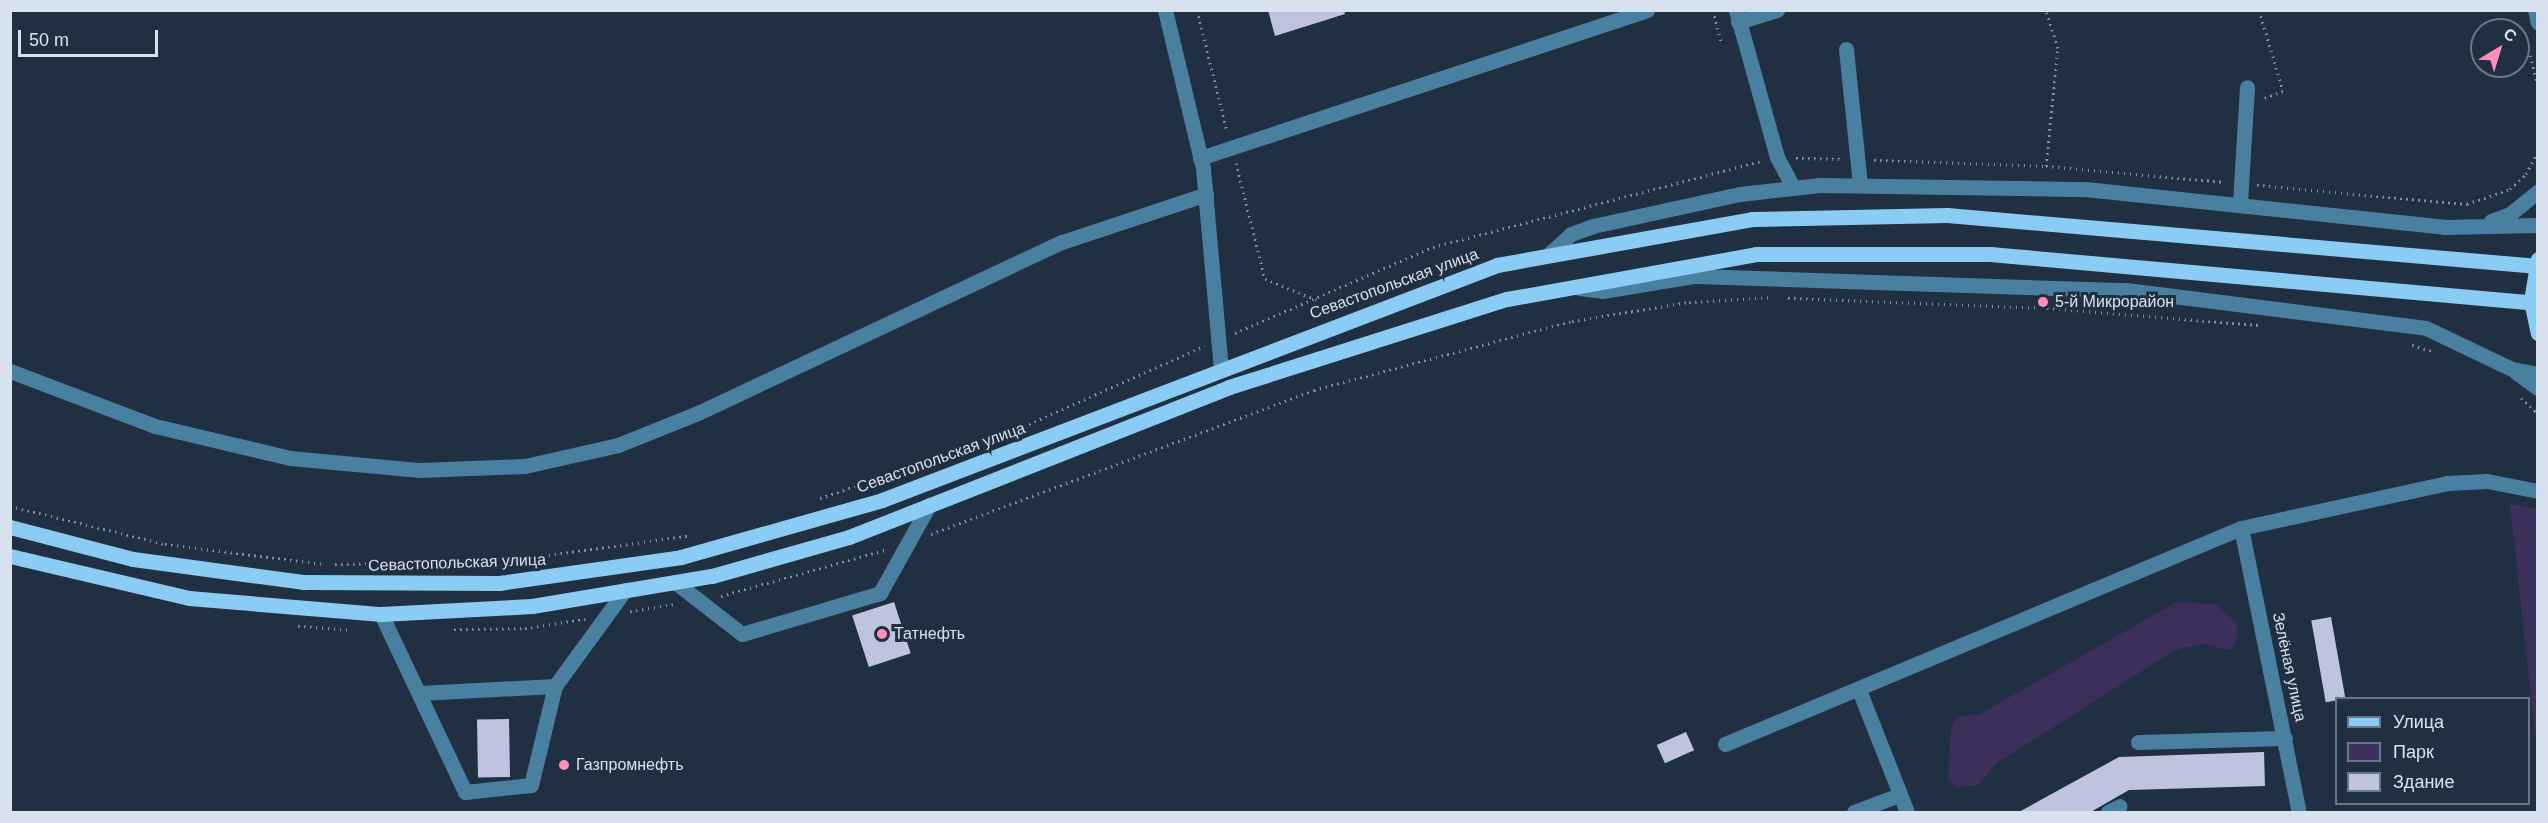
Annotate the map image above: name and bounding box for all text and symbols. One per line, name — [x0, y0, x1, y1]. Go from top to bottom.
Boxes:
scale bar — [21, 18, 160, 56]
north arrow — [2470, 18, 2530, 78]
text: С — [2500, 25, 2520, 45]
text: 50 m — [29, 30, 69, 50]
street label: Севастопольская улица — [1307, 245, 1481, 323]
place label: 5-й Микрорайон — [2055, 292, 2174, 312]
marker: 5-й Микрорайон — [2036, 295, 2050, 309]
street label: Севастопольская улица — [854, 419, 1028, 497]
street label: Севастопольская улица — [368, 550, 546, 576]
street label: Зелёная улица — [2268, 611, 2310, 723]
place label: Татнефть — [894, 624, 965, 644]
marker: Татнефть — [875, 627, 889, 641]
legend — [2335, 697, 2530, 805]
text: Улица — [2393, 712, 2444, 732]
text: Парк — [2393, 742, 2434, 762]
place label: Газпромнефть — [576, 755, 683, 775]
marker: Газпромнефть — [557, 758, 571, 772]
text: Здание — [2393, 772, 2454, 792]

